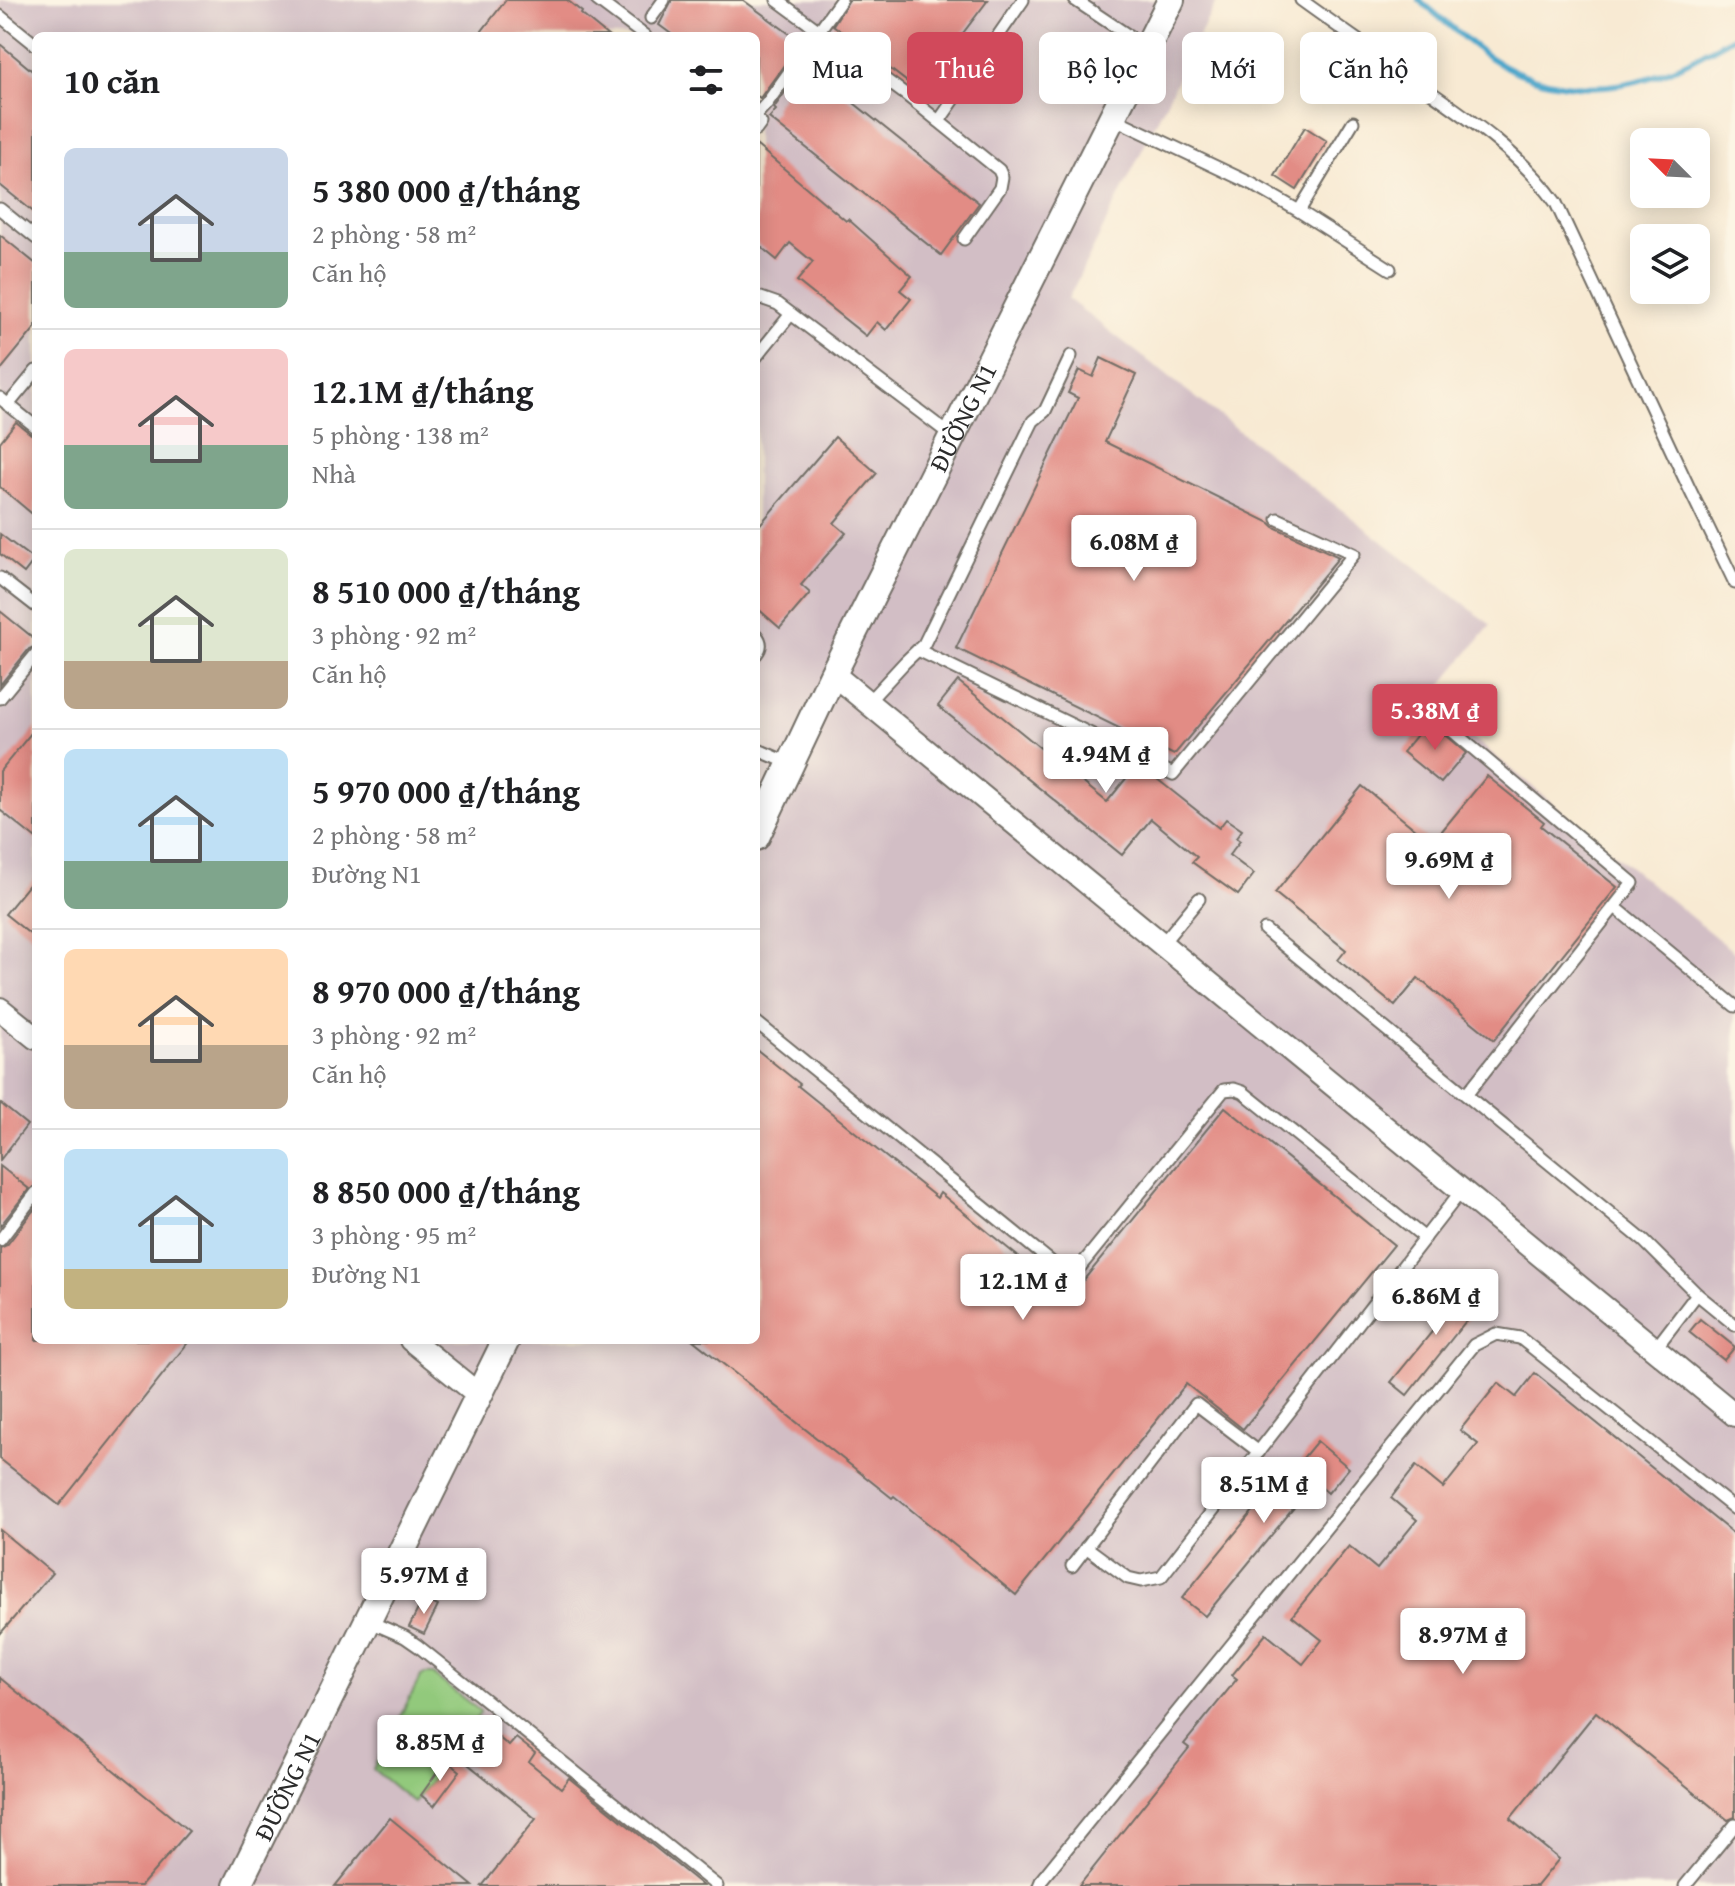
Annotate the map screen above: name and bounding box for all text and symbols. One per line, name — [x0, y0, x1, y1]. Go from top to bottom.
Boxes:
chip: Mua — [784, 32, 891, 104]
chip: Thuê — [907, 32, 1023, 104]
chip: Bộ lọc — [1039, 32, 1166, 104]
chip: Mới — [1182, 32, 1284, 104]
chip: Căn hộ — [1300, 32, 1437, 104]
text: 10 căn — [64, 56, 160, 105]
icon: filters — [684, 58, 728, 102]
north arrow — [1630, 128, 1710, 208]
map controls — [1630, 128, 1710, 304]
text: 5 380 000 ₫/tháng — [312, 165, 580, 214]
icon: home — [128, 180, 224, 276]
text: 2 phòng · 58 m² — [312, 214, 476, 253]
button: layers — [1630, 224, 1710, 304]
text: Căn hộ — [312, 253, 387, 292]
street label: ĐƯỜNG N1 — [918, 356, 1006, 478]
text: 12.1M ₫/tháng — [312, 366, 533, 415]
icon: home — [128, 381, 224, 477]
text: 5 phòng · 138 m² — [312, 415, 489, 454]
text: Nhà — [312, 454, 356, 493]
pin: 6.08M ₫ — [1060, 515, 1208, 583]
text: 6.08M ₫ — [1089, 521, 1179, 560]
text: 8 510 000 ₫/tháng — [312, 566, 580, 615]
icon: home — [128, 581, 224, 677]
text: 3 phòng · 92 m² — [312, 615, 476, 654]
text: Căn hộ — [312, 654, 387, 693]
pin: 5.38M ₫ — [1361, 684, 1509, 752]
text: 5.38M ₫ — [1390, 690, 1480, 729]
pin: 4.94M ₫ — [1032, 727, 1180, 795]
text: 4.94M ₫ — [1061, 733, 1151, 772]
text: 5 970 000 ₫/tháng — [312, 766, 580, 815]
icon: home — [128, 781, 224, 877]
text: 2 phòng · 58 m² — [312, 815, 476, 854]
pin: 9.69M ₫ — [1375, 833, 1523, 901]
text: 9.69M ₫ — [1404, 839, 1494, 878]
text: Đường N1 — [312, 854, 421, 893]
text: 8 970 000 ₫/tháng — [312, 966, 580, 1015]
icon: home — [128, 981, 224, 1077]
text: 3 phòng · 92 m² — [312, 1015, 476, 1054]
text: Căn hộ — [312, 1054, 387, 1093]
text: 8 850 000 ₫/tháng — [312, 1166, 580, 1215]
icon: home — [128, 1181, 224, 1277]
text: 3 phòng · 95 m² — [312, 1215, 476, 1254]
text: Đường N1 — [312, 1254, 421, 1293]
pin: 12.1M ₫ — [949, 1254, 1097, 1322]
text: 12.1M ₫ — [978, 1260, 1068, 1299]
pin: 6.86M ₫ — [1362, 1269, 1510, 1337]
text: 6.86M ₫ — [1391, 1275, 1481, 1314]
pin: 8.51M ₫ — [1190, 1457, 1338, 1525]
text: 8.51M ₫ — [1219, 1463, 1309, 1502]
pin: 5.97M ₫ — [350, 1548, 498, 1616]
text: 5.97M ₫ — [379, 1554, 469, 1593]
pin: 8.97M ₫ — [1389, 1608, 1537, 1676]
text: 8.97M ₫ — [1418, 1614, 1508, 1653]
pin: 8.85M ₫ — [366, 1715, 514, 1783]
text: 8.85M ₫ — [395, 1721, 485, 1760]
street label: ĐƯỜNG N1 — [243, 1724, 330, 1847]

